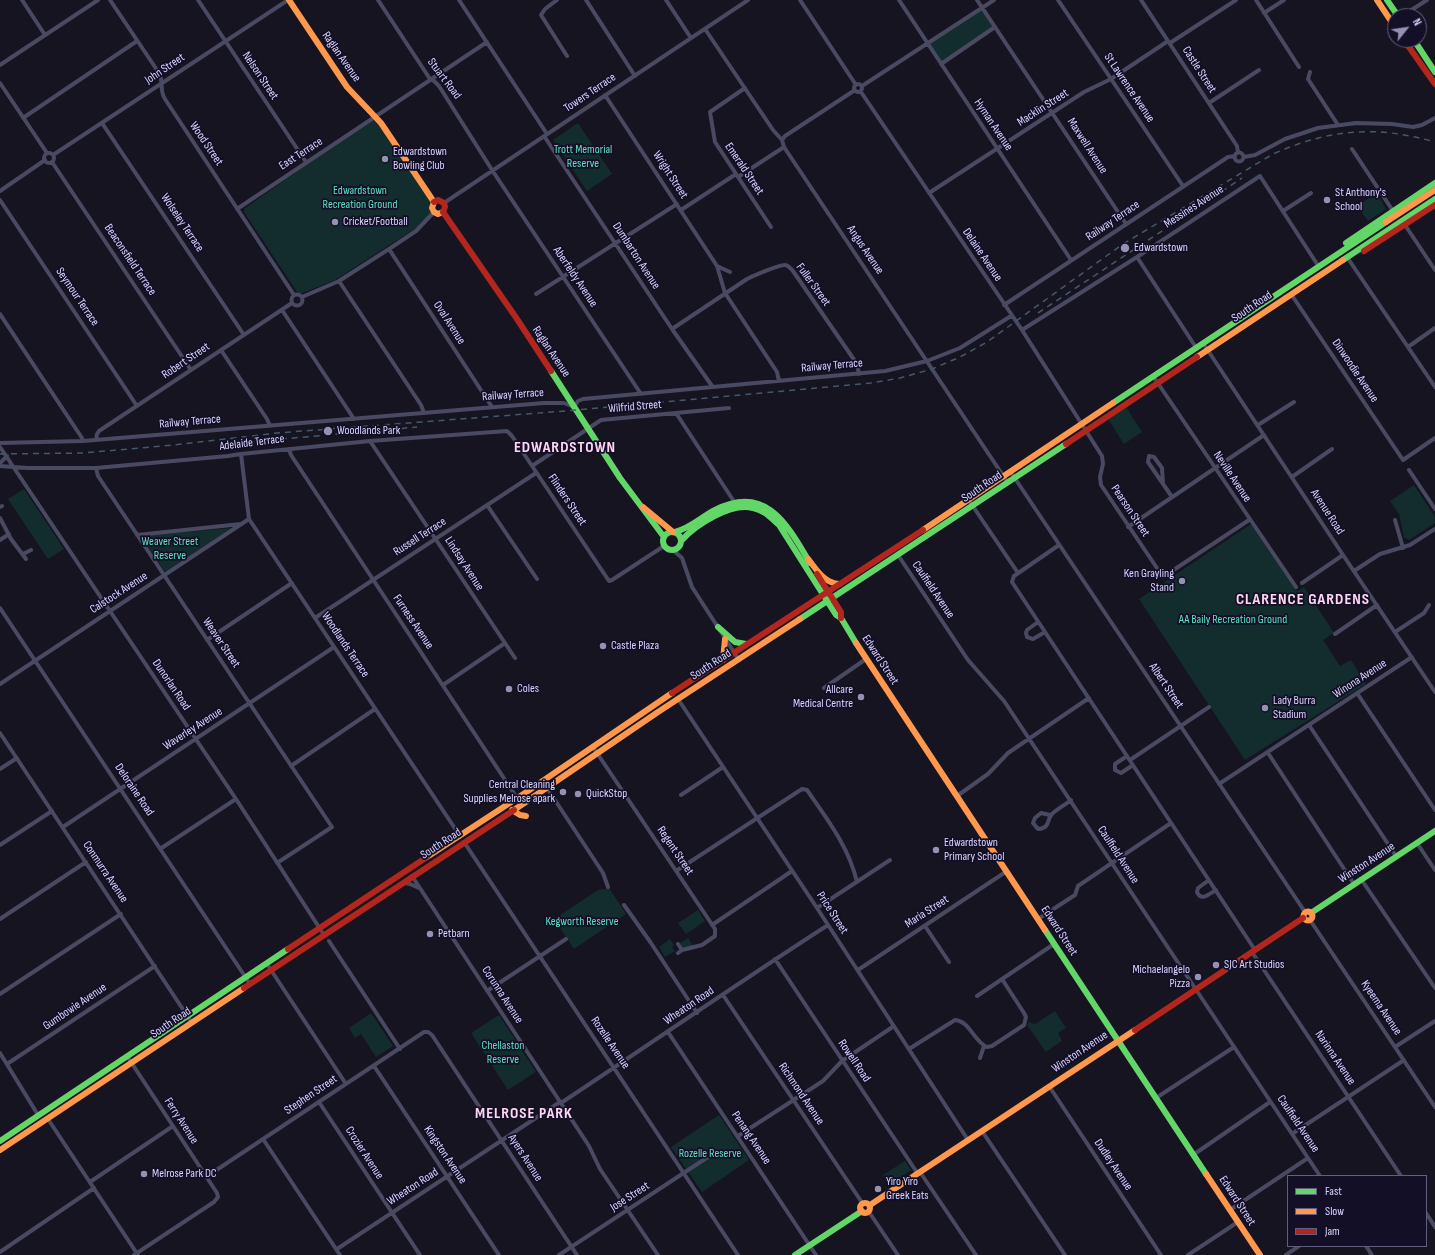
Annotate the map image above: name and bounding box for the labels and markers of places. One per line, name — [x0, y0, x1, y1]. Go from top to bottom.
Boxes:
place label: Edwardstown Bowling Club — [393, 145, 447, 173]
marker: Edwardstown Bowling Club — [380, 154, 390, 164]
place label: St Anthony's School — [1335, 186, 1386, 214]
marker: St Anthony's School — [1322, 195, 1332, 205]
place label: Cricket/Football — [343, 215, 408, 229]
marker: Cricket/Football — [330, 217, 340, 227]
place label: Edwardstown — [1134, 241, 1188, 255]
marker: Edwardstown — [1119, 242, 1131, 254]
place label: Woodlands Park — [337, 424, 400, 438]
marker: Woodlands Park — [322, 425, 334, 437]
place label: Ken Grayling Stand — [1124, 567, 1174, 595]
marker: Ken Grayling Stand — [1177, 576, 1187, 586]
place label: Castle Plaza — [611, 639, 659, 653]
marker: Castle Plaza — [598, 641, 608, 651]
place label: Coles — [517, 682, 539, 696]
place label: Allcare Medical Centre — [793, 683, 853, 711]
marker: Coles — [504, 684, 514, 694]
marker: Allcare Medical Centre — [856, 692, 866, 702]
place label: Lady Burra Stadium — [1273, 694, 1315, 722]
marker: Lady Burra Stadium — [1260, 703, 1270, 713]
place label: Central Cleaning Supplies Melrose apark — [463, 778, 555, 806]
marker: Central Cleaning Supplies Melrose apark — [558, 787, 568, 797]
place label: QuickStop — [586, 787, 627, 801]
marker: QuickStop — [573, 789, 583, 799]
place label: Edwardstown Primary School — [944, 836, 1004, 864]
marker: Edwardstown Primary School — [931, 845, 941, 855]
place label: Petbarn — [438, 927, 470, 941]
marker: Petbarn — [425, 929, 435, 939]
place label: SJC Art Studios — [1224, 958, 1284, 972]
marker: SJC Art Studios — [1211, 960, 1221, 970]
place label: Michaelangelo Pizza — [1132, 963, 1190, 991]
marker: Michaelangelo Pizza — [1193, 972, 1203, 982]
place label: Melrose Park DC — [152, 1167, 217, 1181]
marker: Melrose Park DC — [139, 1169, 149, 1179]
place label: Yiro Yiro Greek Eats — [886, 1175, 929, 1203]
marker: Yiro Yiro Greek Eats — [873, 1184, 883, 1194]

